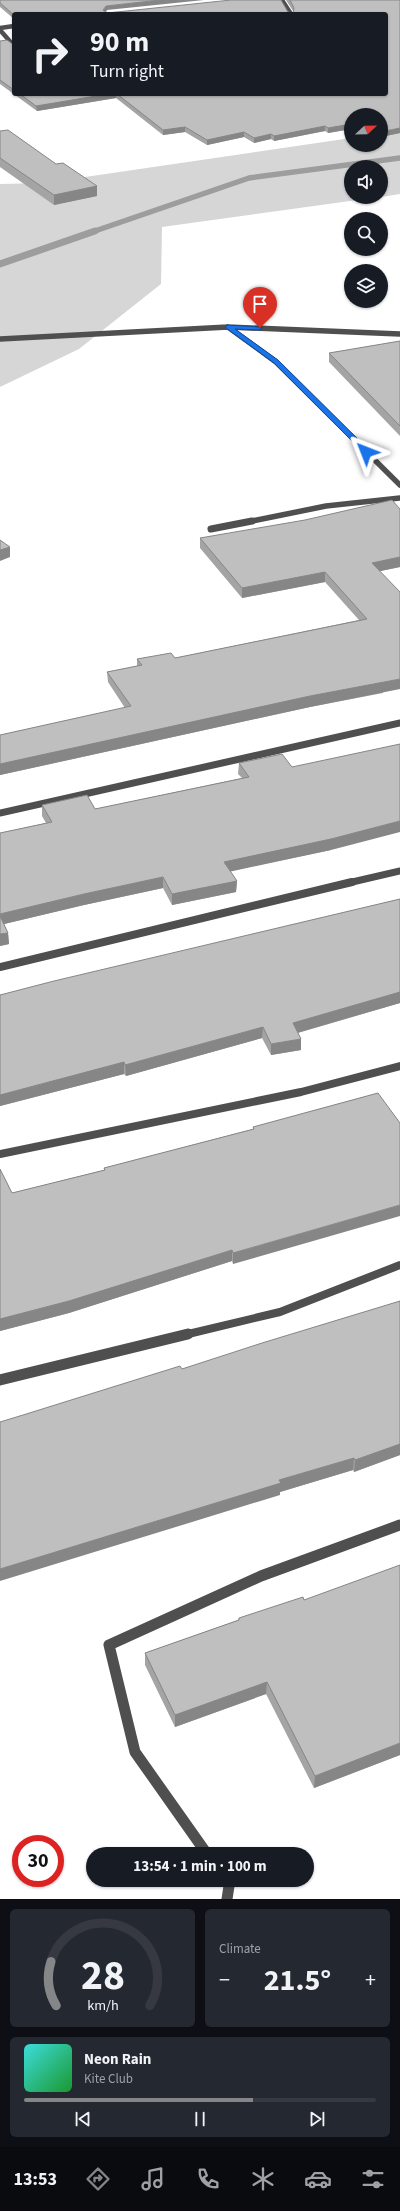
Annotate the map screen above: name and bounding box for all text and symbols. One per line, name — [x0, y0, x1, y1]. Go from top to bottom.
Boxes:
text: 90 m — [90, 22, 149, 62]
icon: right — [24, 28, 76, 80]
text: Turn right — [90, 59, 164, 84]
north arrow — [344, 108, 388, 152]
map controls — [344, 108, 388, 308]
button: sound — [344, 160, 388, 204]
button: search — [344, 212, 388, 256]
button: layers — [344, 264, 388, 308]
pin — [243, 287, 277, 328]
icon: arrive — [249, 293, 271, 315]
position arrow — [345, 431, 387, 473]
speed limit sign: 30 — [12, 1835, 64, 1887]
text: 13:54 · 1 min · 100 m — [133, 1856, 267, 1877]
text: Climate — [219, 1940, 261, 1958]
text: 28 — [81, 1946, 124, 2006]
text: 21.5° — [264, 1959, 331, 2002]
text: − — [219, 1964, 230, 1996]
text: + — [365, 1964, 376, 1996]
text: km/h — [87, 1995, 118, 2016]
text: Neon Rain — [84, 2049, 151, 2070]
text: Kite Club — [84, 2070, 133, 2088]
icon: previous — [72, 2108, 94, 2130]
icon: pause — [189, 2108, 211, 2130]
icon: next — [306, 2108, 328, 2130]
icon: directions — [84, 2165, 112, 2193]
icon: music — [139, 2165, 167, 2193]
icon: phone — [194, 2165, 222, 2193]
icon: climate — [249, 2165, 277, 2193]
icon: car — [304, 2165, 332, 2193]
icon: filters — [359, 2165, 387, 2193]
text: 13:53 — [13, 2167, 57, 2192]

